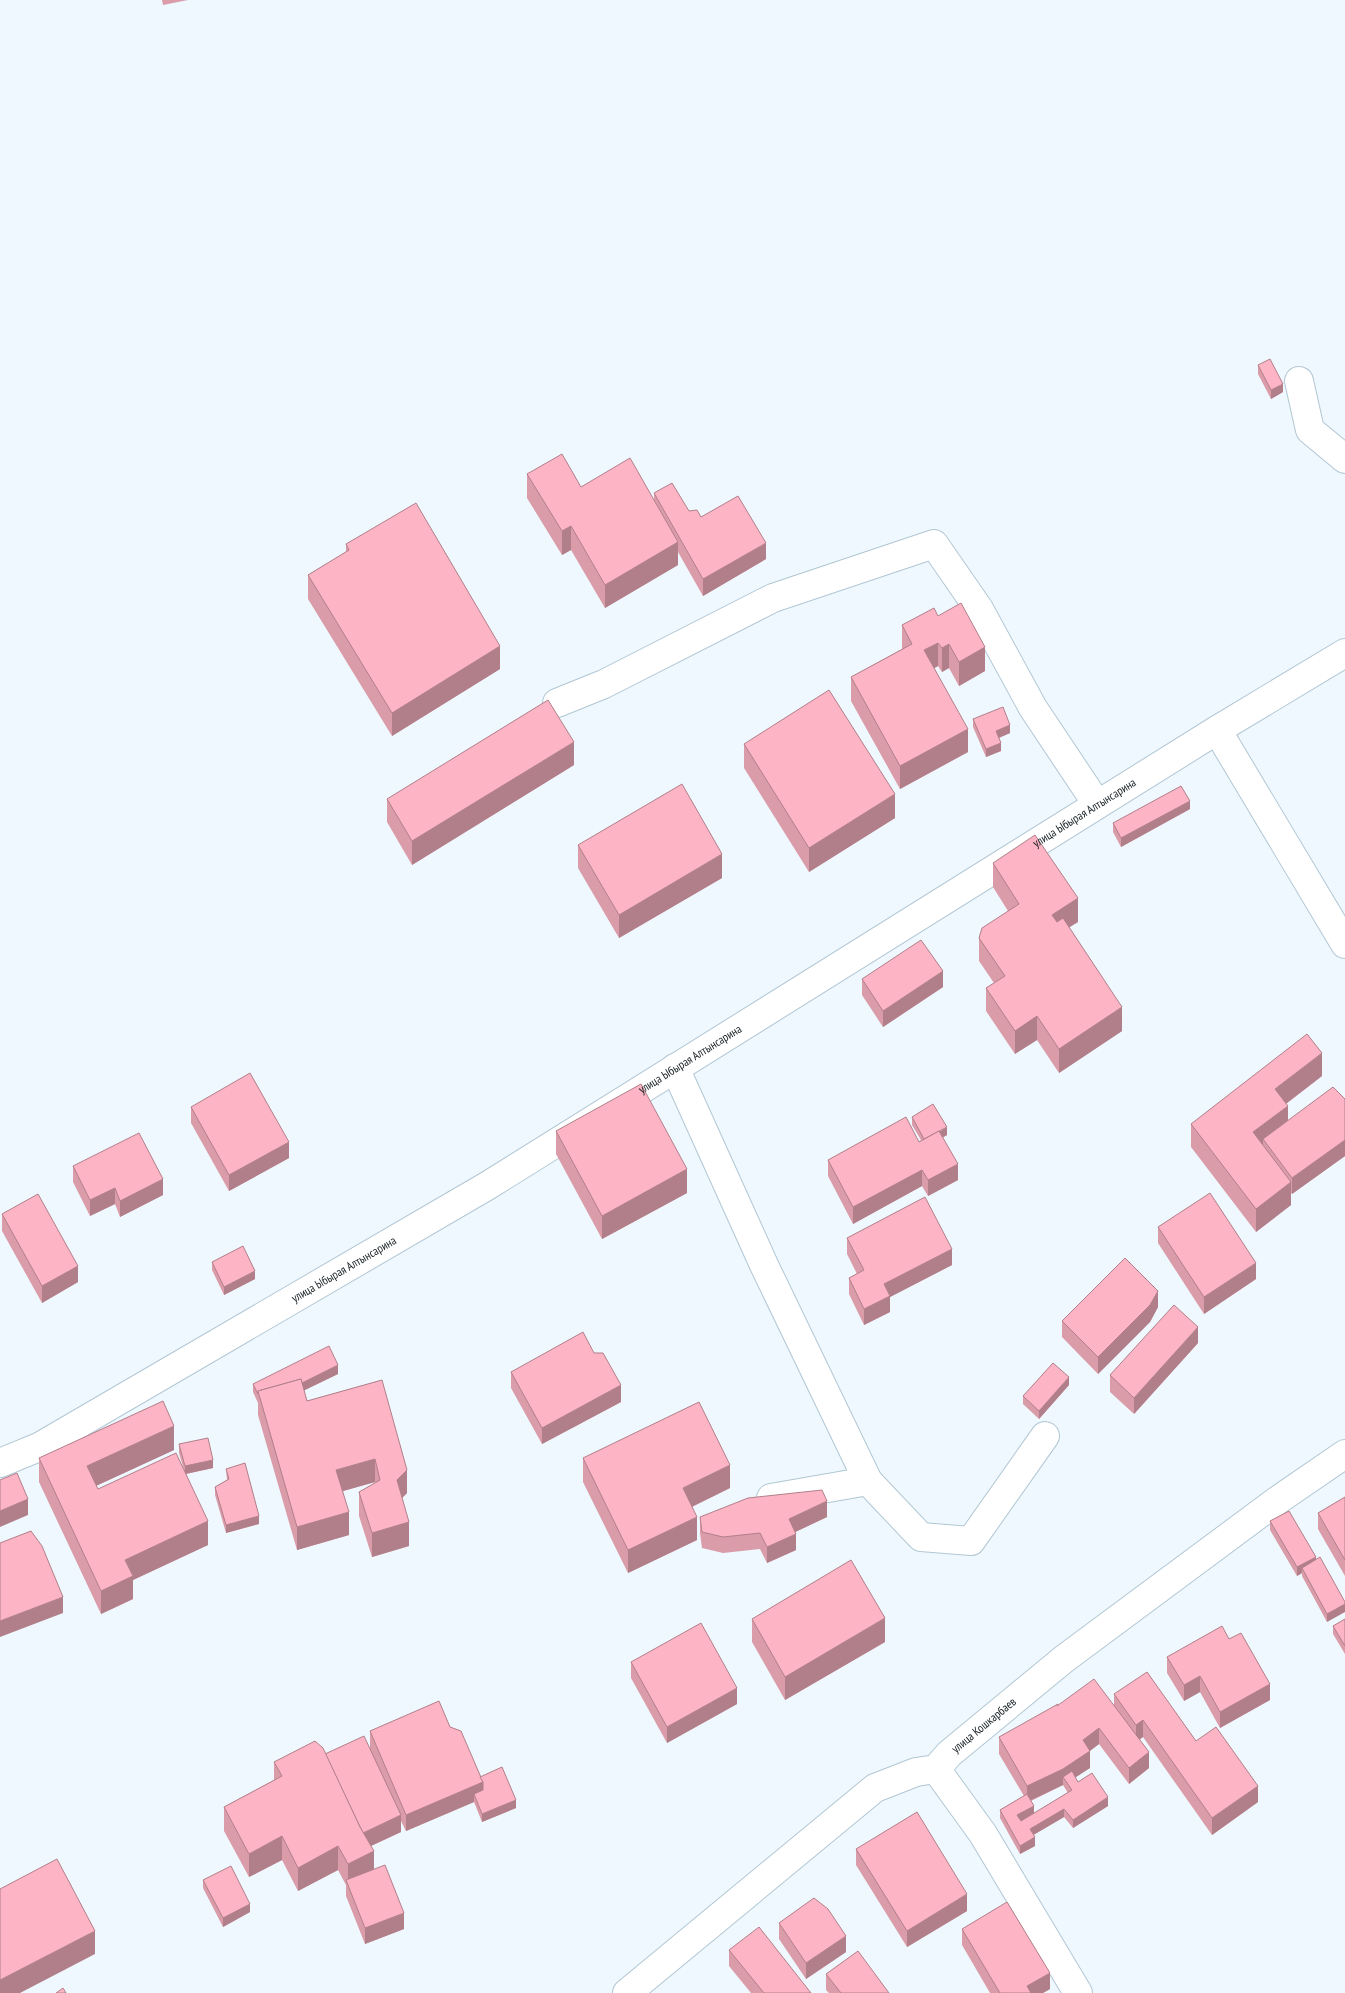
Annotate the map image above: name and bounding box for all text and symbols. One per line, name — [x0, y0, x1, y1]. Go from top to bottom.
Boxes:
street label: улица Ыбырая Алтынсарина — [1030, 774, 1139, 850]
street label: улица Ыбырая Алтынсарина — [635, 1021, 744, 1097]
street label: улица Ыбырая Алтынсарина — [288, 1232, 399, 1305]
street label: улица Кошкарбаев — [948, 1694, 1019, 1756]

